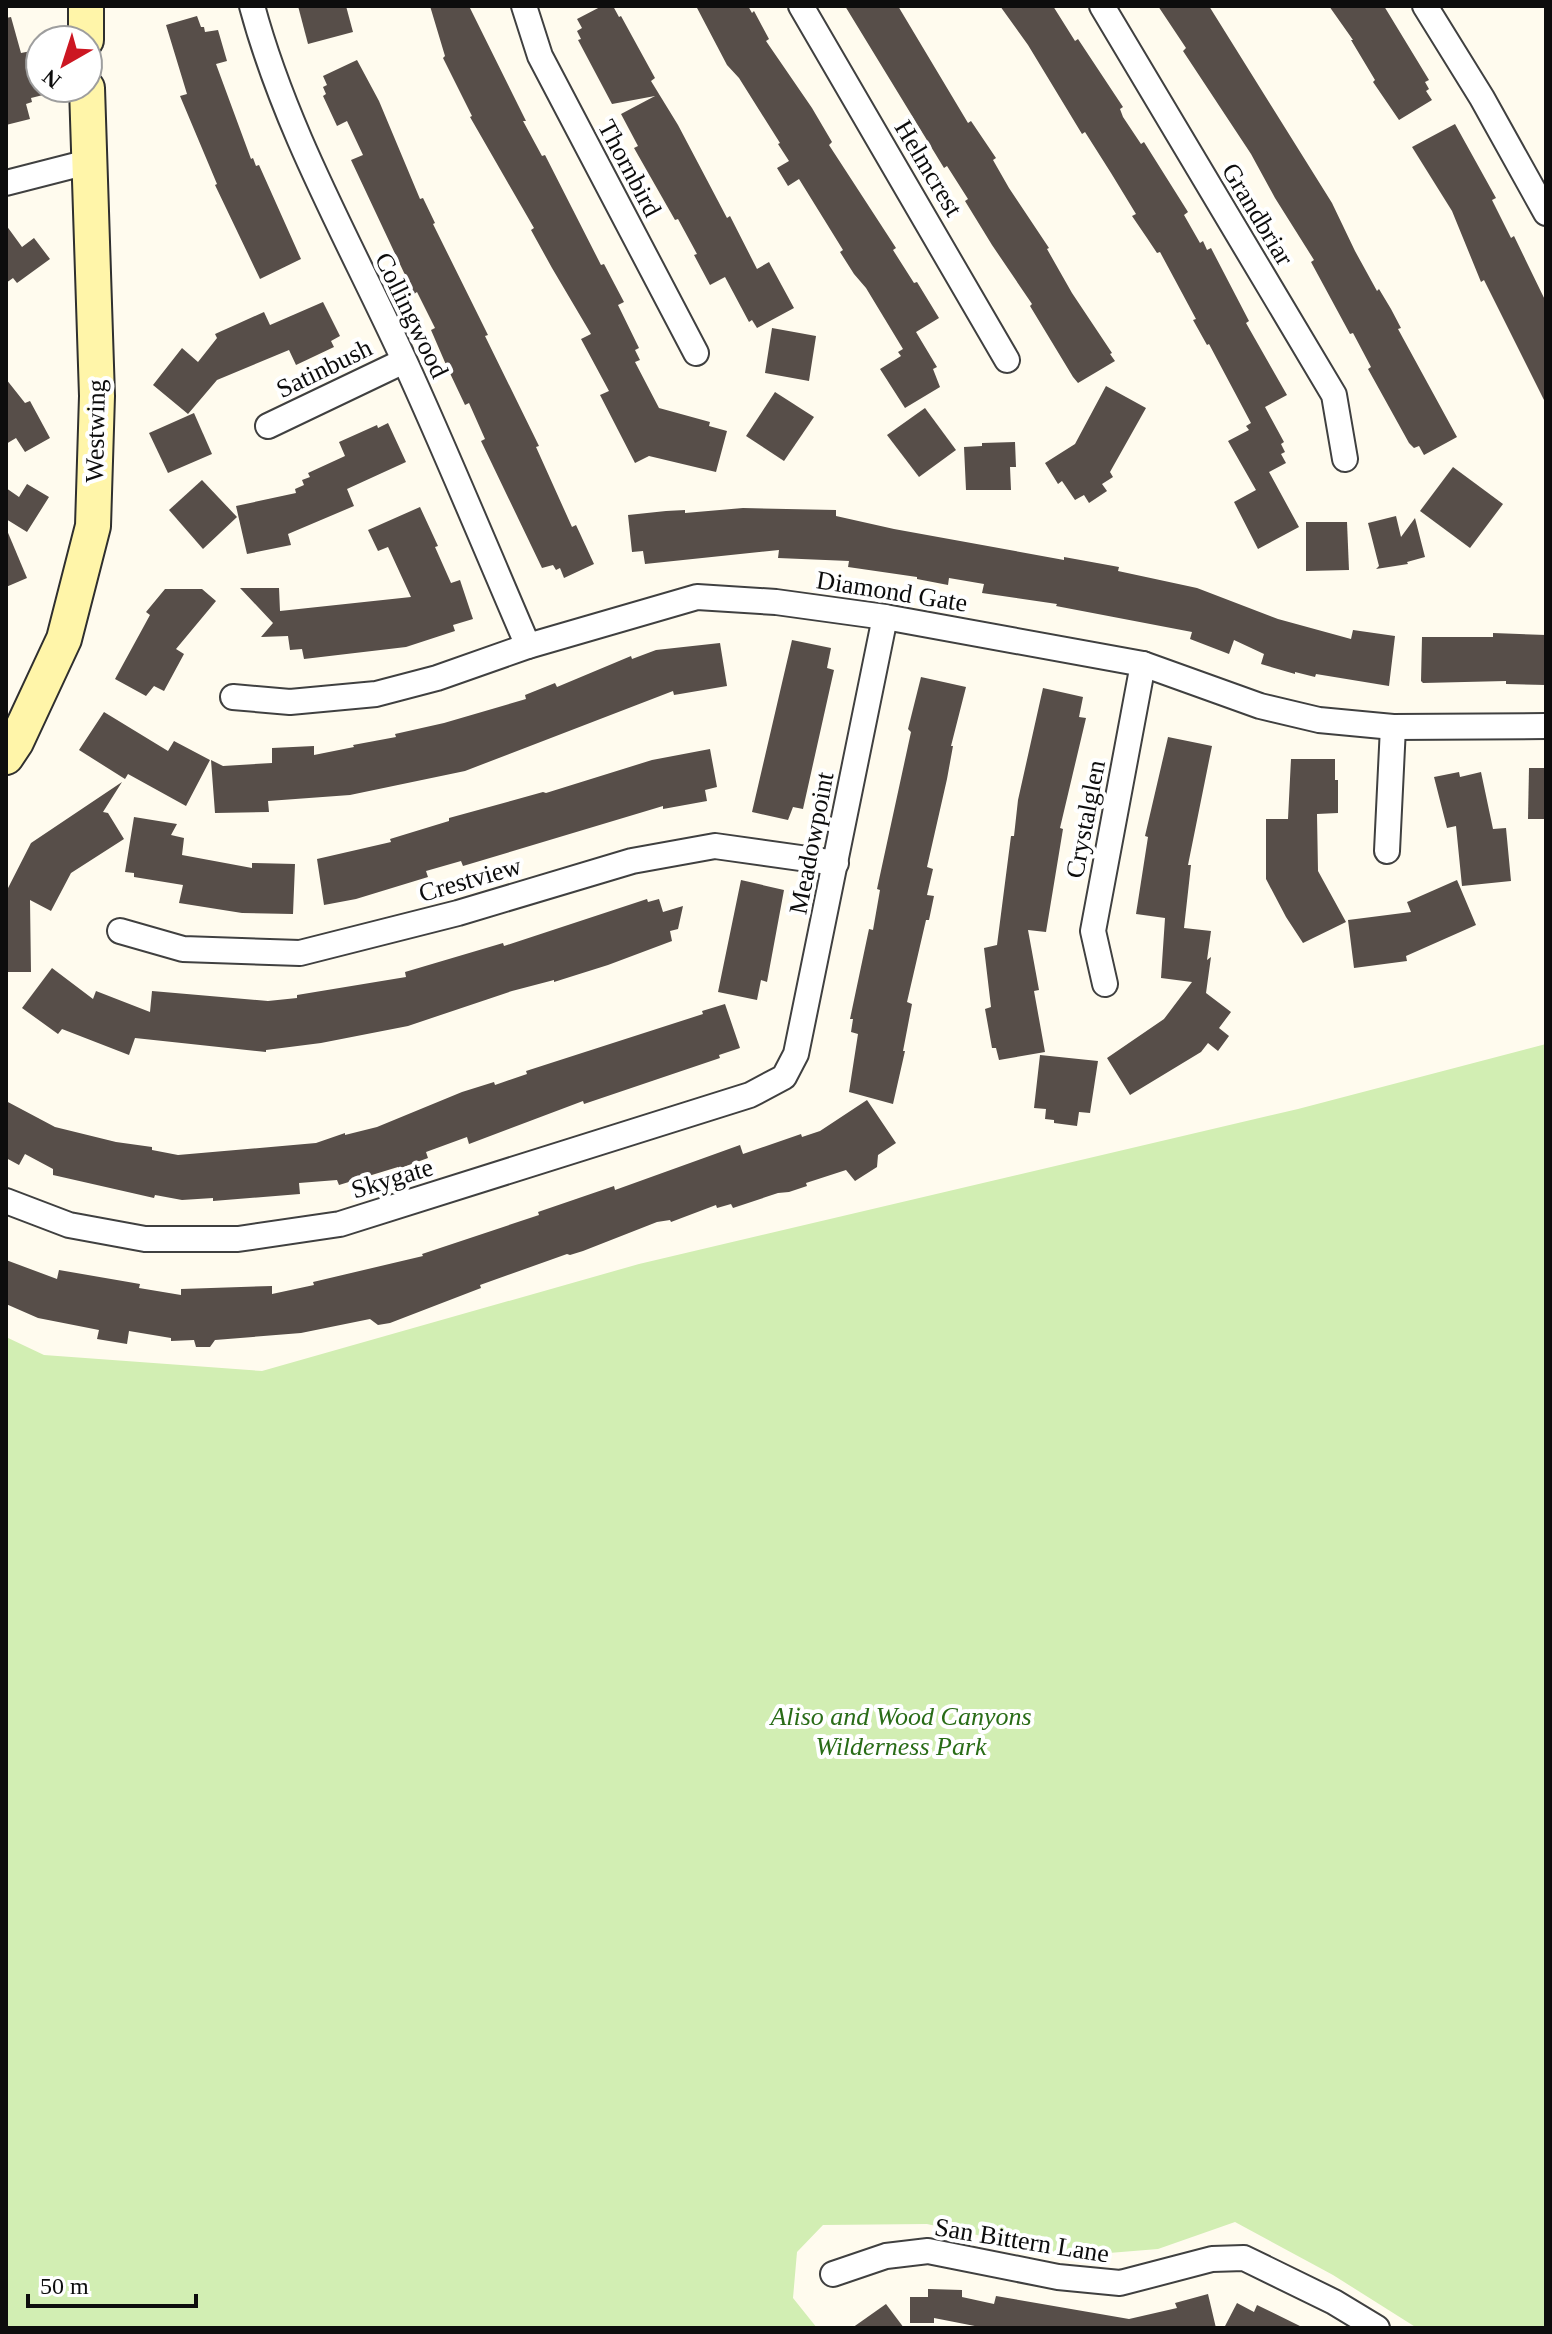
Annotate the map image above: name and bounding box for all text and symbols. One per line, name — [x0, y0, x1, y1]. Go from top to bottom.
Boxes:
north arrow — [24, 24, 104, 104]
text: N — [38, 64, 66, 94]
street label: Thornbird — [592, 115, 667, 222]
street label: Helmcrest — [889, 115, 969, 222]
street label: Grandbriar — [1216, 158, 1300, 271]
street label: Collingwood — [369, 248, 454, 383]
street label: Satinbush — [272, 333, 377, 404]
street label: Westwing — [80, 379, 111, 483]
street label: Diamond Gate — [814, 565, 969, 618]
street label: Crystalglen — [1060, 757, 1111, 881]
street label: Meadowpoint — [783, 769, 840, 917]
street label: Crestview — [415, 851, 525, 908]
street label: Skygate — [348, 1152, 436, 1205]
park label: Aliso and Wood Canyons Wilderness Park — [768, 1702, 1032, 1761]
street label: San Bittern Lane — [933, 2212, 1111, 2269]
scale bar — [28, 2258, 196, 2308]
text: 50 m — [40, 2273, 89, 2299]

